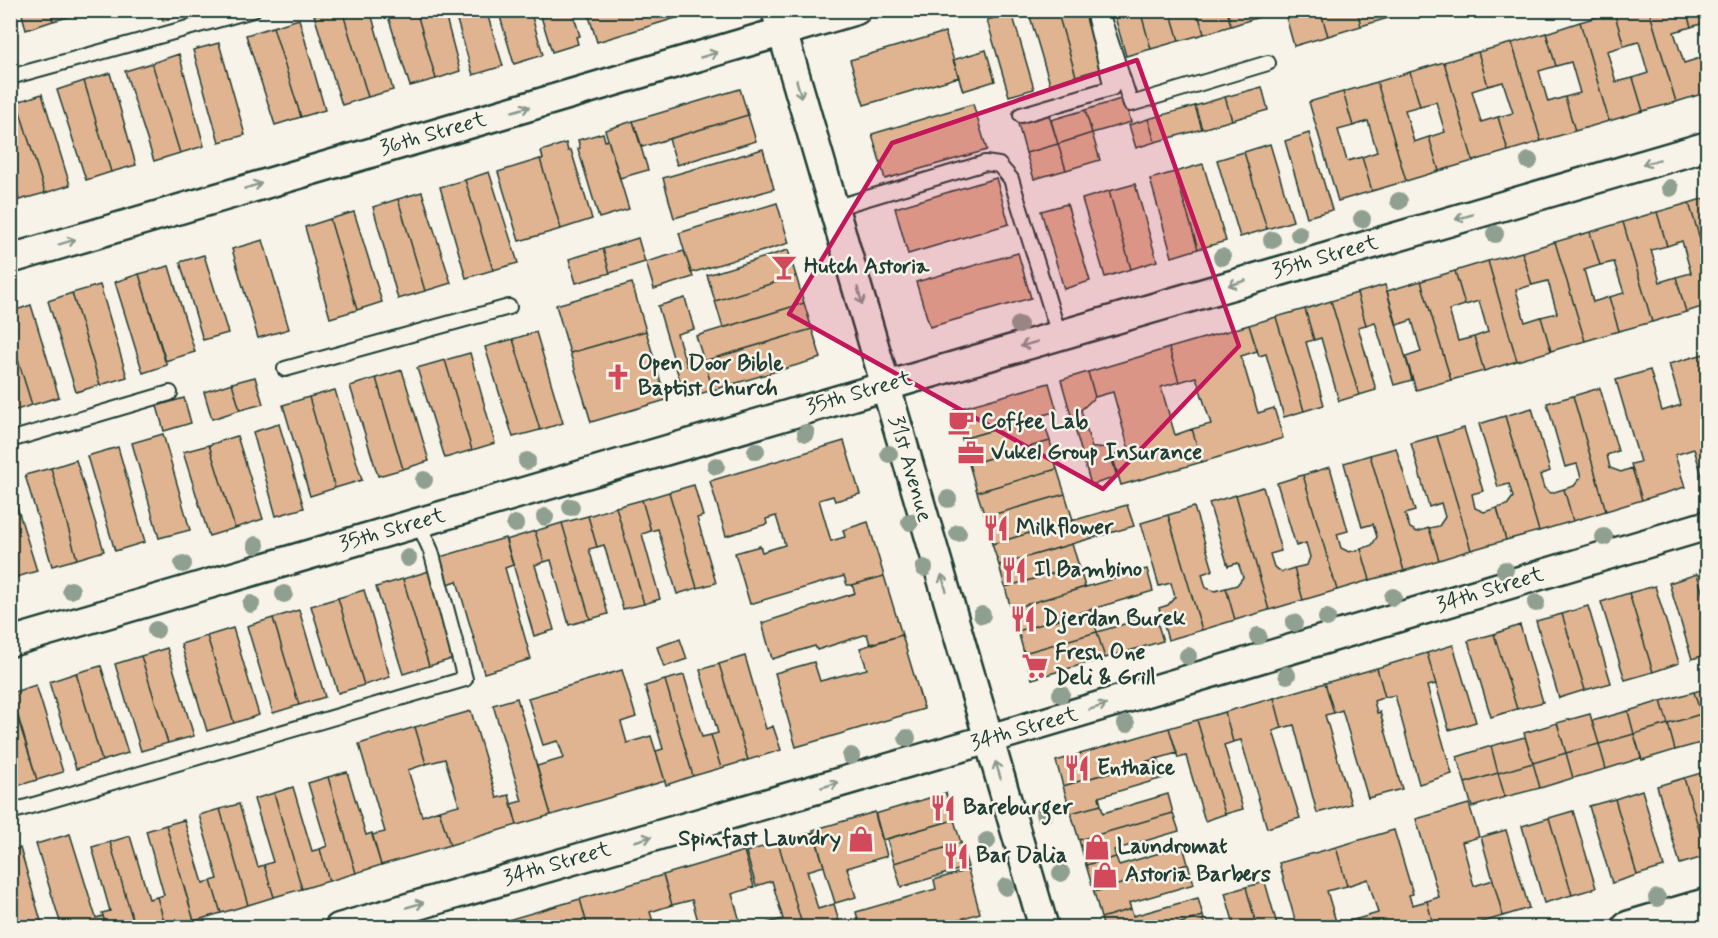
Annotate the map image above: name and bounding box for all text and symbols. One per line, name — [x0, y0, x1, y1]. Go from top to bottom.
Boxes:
one-way arrow — [699, 49, 718, 60]
one-way arrow — [793, 79, 805, 98]
one-way arrow — [511, 103, 530, 114]
street label: 36th Street — [376, 105, 490, 163]
one-way arrow — [1642, 157, 1661, 168]
one-way arrow — [243, 180, 262, 191]
one-way arrow — [1455, 212, 1474, 223]
street label: 35th Street — [1269, 228, 1381, 286]
one-way arrow — [57, 236, 76, 247]
bar icon: Hutch Astoria — [769, 252, 799, 282]
place label: Hutch Astoria — [804, 253, 930, 281]
one-way arrow — [1228, 278, 1247, 289]
one-way arrow — [855, 286, 866, 305]
one-way arrow — [1020, 338, 1039, 350]
place label: Open Door Bible Baptist Church — [638, 350, 784, 403]
church icon: Open Door Bible Baptist Church — [603, 362, 633, 392]
street label: 35th Street — [803, 364, 915, 422]
cafe icon: Coffee Lab — [946, 407, 976, 437]
place label: Coffee Lab — [981, 408, 1088, 436]
street label: 31st Avenue — [881, 413, 939, 526]
office icon: Vukel Group Insurance — [956, 438, 986, 468]
place label: Vukel Group Insurance — [991, 439, 1202, 467]
street label: 35th Street — [336, 501, 448, 559]
restaurant icon: Milkflower — [981, 513, 1011, 543]
place label: Milkflower — [1016, 514, 1114, 542]
restaurant icon: Il Bambino — [999, 555, 1029, 585]
place label: Il Bambino — [1034, 556, 1142, 584]
street label: 34th Street — [1433, 560, 1547, 620]
one-way arrow — [938, 574, 949, 593]
restaurant icon: Djerdan Burek — [1008, 604, 1038, 634]
place label: Djerdan Burek — [1043, 605, 1186, 634]
place label: Fresh One Deli & Grill — [1055, 639, 1156, 692]
supermarket icon: Fresh One Deli & Grill — [1020, 651, 1050, 681]
street label: 34th Street — [967, 700, 1081, 758]
one-way arrow — [1088, 701, 1107, 712]
restaurant icon: Enthaice — [1062, 753, 1092, 783]
place label: Enthaice — [1097, 754, 1176, 782]
one-way arrow — [992, 761, 1003, 780]
one-way arrow — [820, 779, 839, 790]
restaurant icon: Bareburger — [928, 793, 958, 823]
place label: Bareburger — [963, 794, 1073, 826]
shop icon: Spinfast Laundry — [846, 824, 876, 854]
place label: Spinfast Laundry — [678, 825, 841, 853]
shop icon: Laundromat — [1082, 832, 1112, 862]
one-way arrow — [633, 833, 652, 844]
place label: Laundromat — [1117, 833, 1228, 861]
street label: 34th Street — [500, 835, 614, 893]
restaurant icon: Bar Dalia — [941, 841, 971, 871]
place label: Bar Dalia — [976, 842, 1067, 870]
shop icon: Astoria Barbers — [1090, 860, 1120, 890]
place label: Astoria Barbers — [1125, 861, 1271, 889]
one-way arrow — [406, 899, 425, 910]

